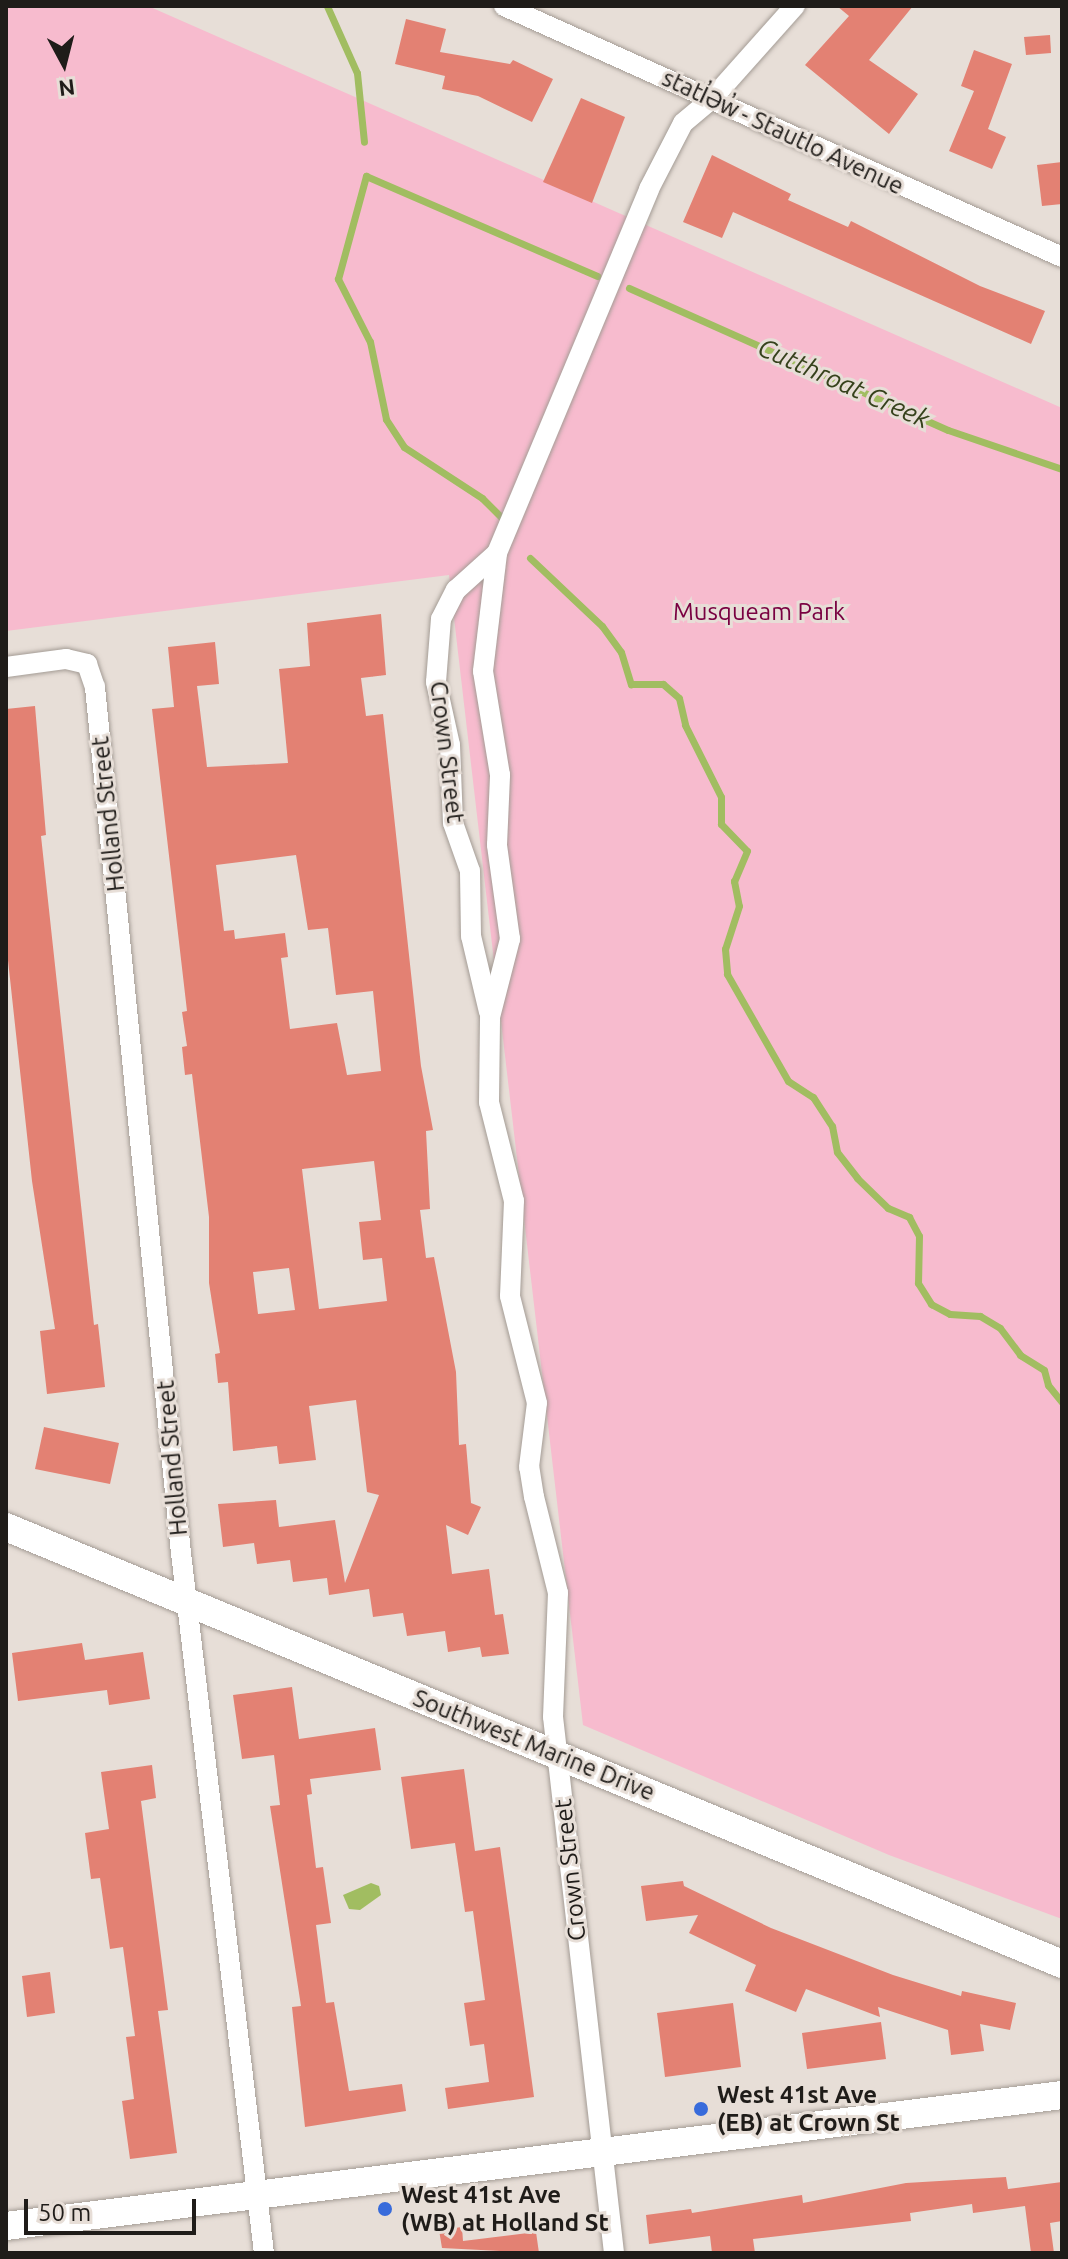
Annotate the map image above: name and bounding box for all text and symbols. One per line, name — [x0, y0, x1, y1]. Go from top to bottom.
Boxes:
north arrow — [24, 24, 104, 104]
street label: statl̓əw̓ - Stautlo Avenue — [658, 63, 908, 201]
text: N — [57, 75, 77, 102]
water label: Cutthroat Creek — [753, 331, 935, 435]
park label: Musqueam Park — [673, 598, 845, 626]
street label: Crown Street — [424, 679, 470, 825]
street label: Holland Street — [86, 735, 130, 893]
street label: Holland Street — [151, 1379, 193, 1537]
street label: Southwest Marine Drive — [409, 1683, 659, 1807]
street label: Crown Street — [548, 1798, 592, 1942]
place label: West 41st Ave (EB) at Crown St — [717, 2081, 900, 2137]
marker: West 41st Ave (EB) at Crown St — [692, 2100, 710, 2118]
place label: West 41st Ave (WB) at Holland St — [401, 2181, 609, 2237]
scale bar — [28, 2183, 200, 2233]
text: 50 m — [38, 2199, 91, 2226]
marker: West 41st Ave (WB) at Holland St — [376, 2200, 394, 2218]

